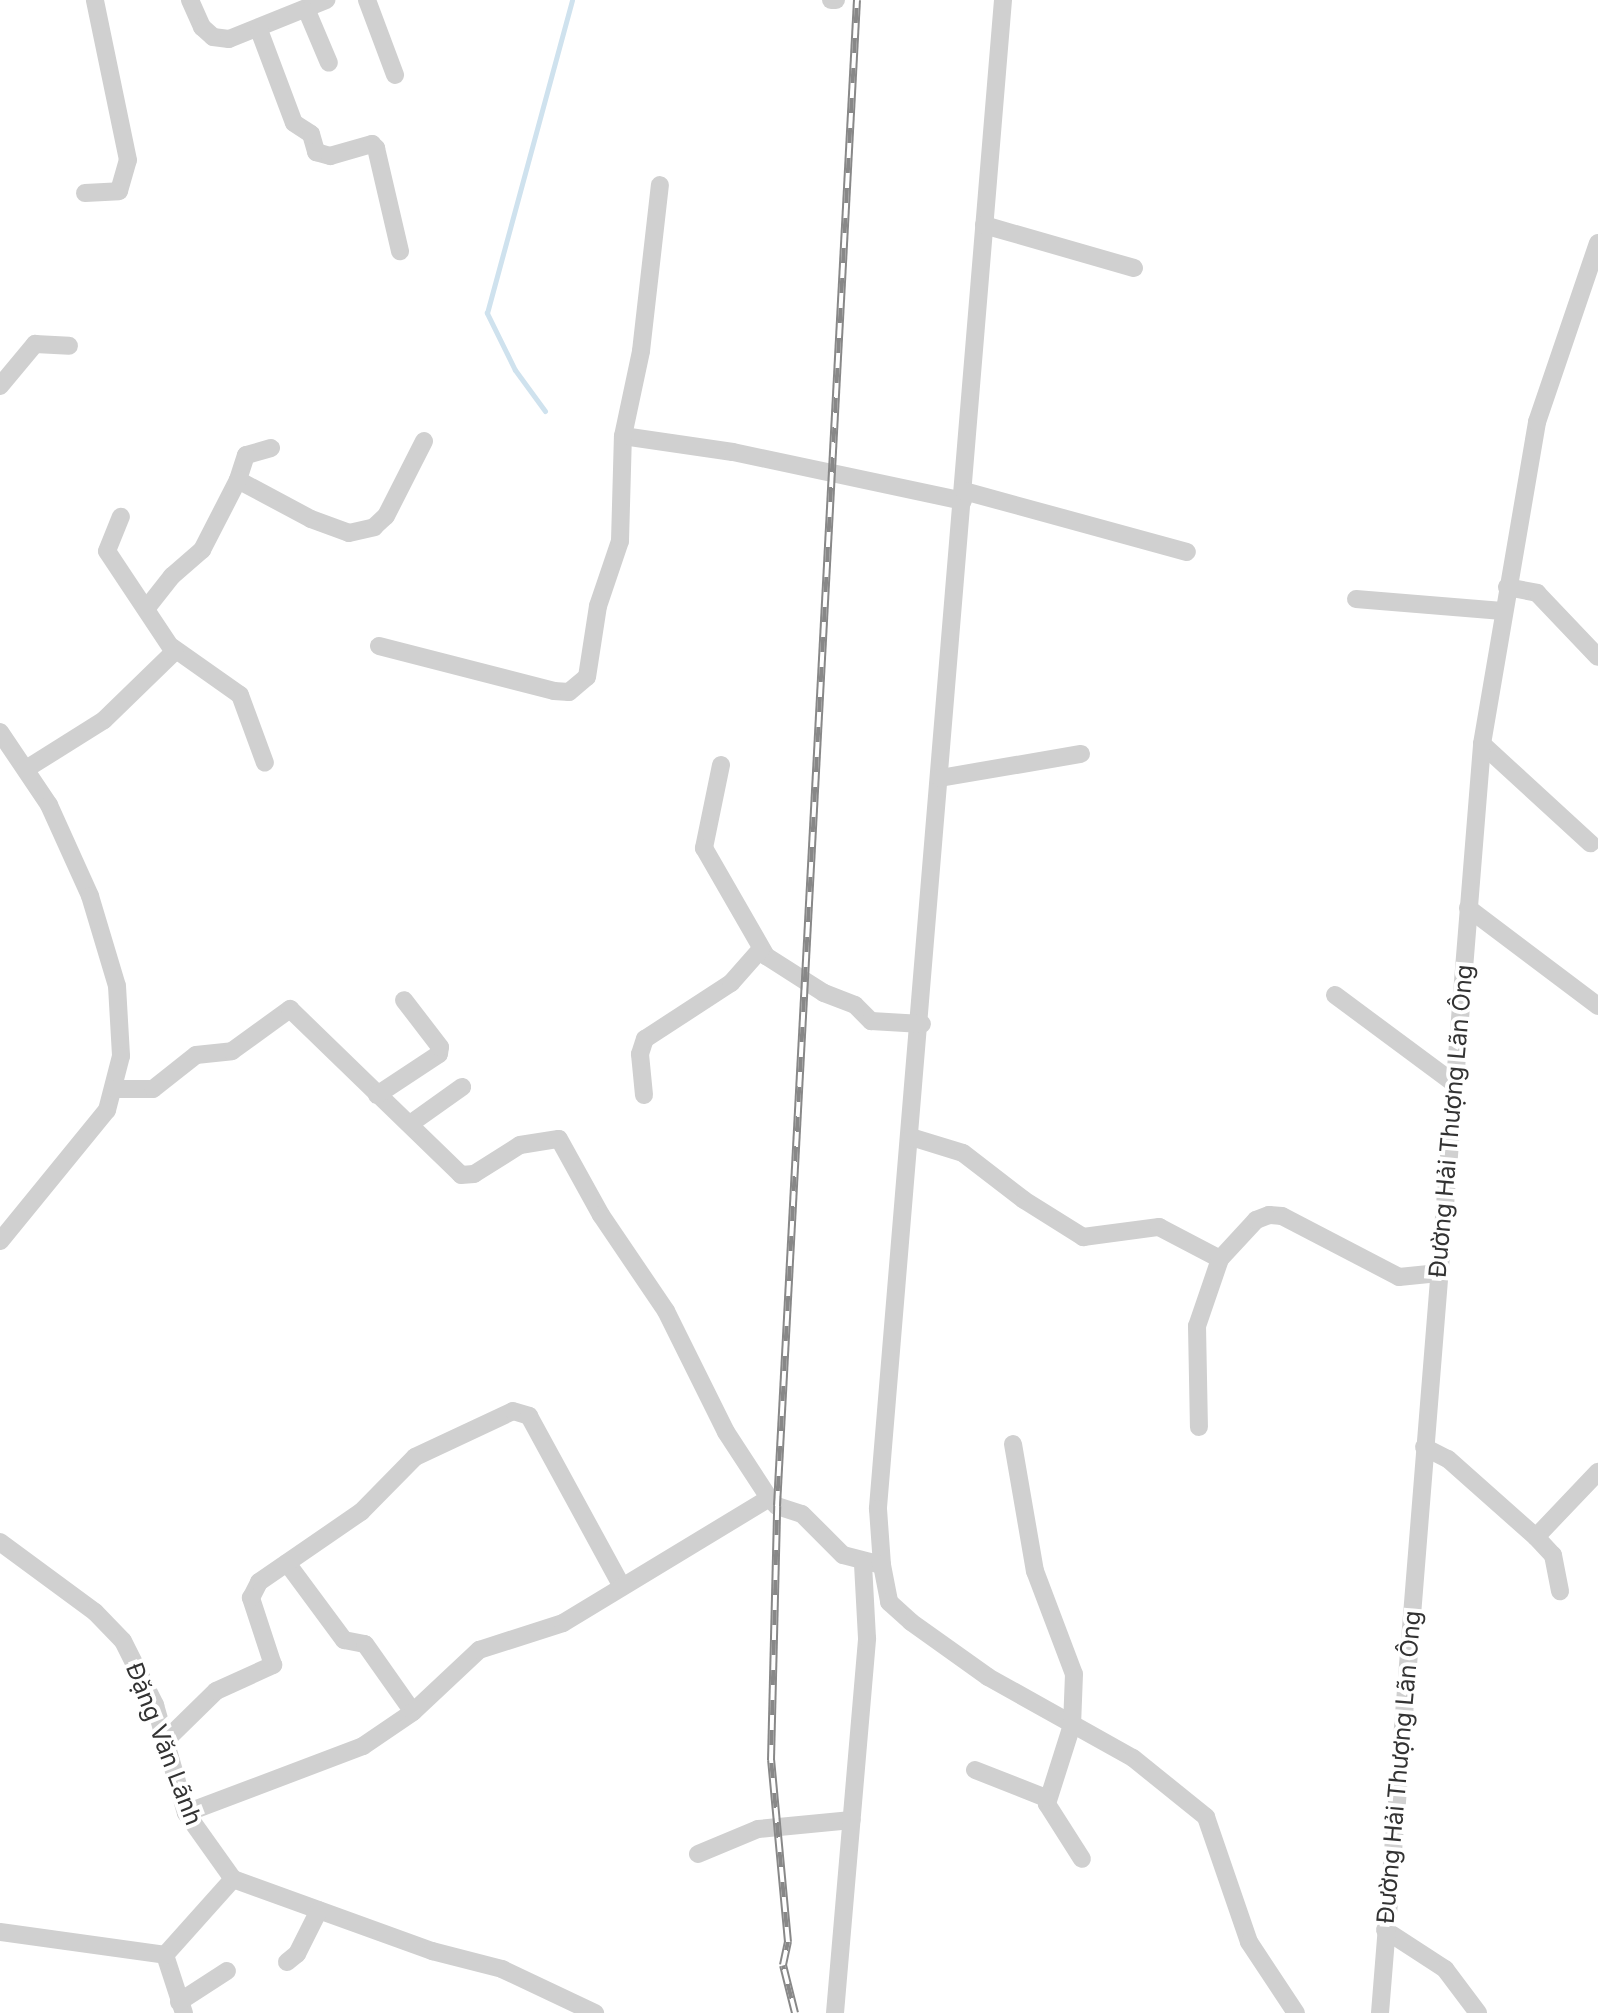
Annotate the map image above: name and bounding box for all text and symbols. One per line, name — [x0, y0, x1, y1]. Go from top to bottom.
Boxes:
street label: Đường Hải Thượng Lãn Ông — [1423, 963, 1479, 1279]
street label: Đường Hải Thượng Lãn Ông — [1371, 1609, 1427, 1925]
street label: Đặng Văn Lãnh — [120, 1659, 208, 1829]

